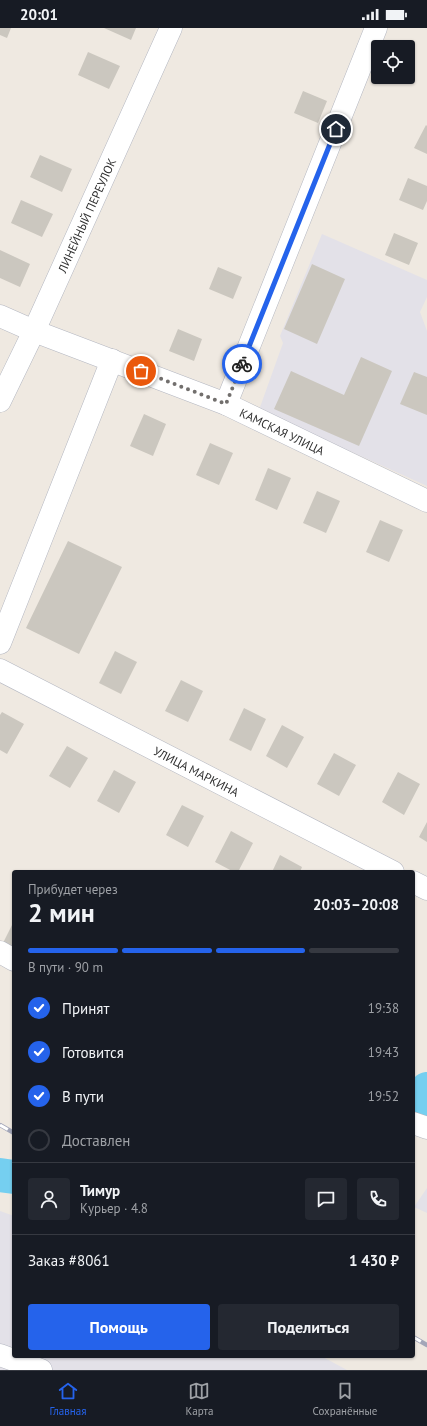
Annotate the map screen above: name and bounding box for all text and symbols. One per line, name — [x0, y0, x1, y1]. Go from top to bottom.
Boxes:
text: 20:01 — [20, 5, 58, 24]
map controls — [371, 40, 415, 84]
button: locate — [371, 40, 415, 84]
pin — [319, 112, 353, 146]
icon: home — [325, 118, 347, 140]
street label: ЛИНЕЙНЫЙ ПЕРЕУЛОК — [54, 156, 119, 276]
courier — [222, 344, 262, 384]
icon: bike — [231, 353, 253, 375]
pin — [124, 354, 158, 388]
icon: bag — [130, 360, 152, 382]
street label: КАМСКАЯ УЛИЦА — [238, 404, 327, 458]
street label: УЛИЦА МАРКИНА — [151, 743, 242, 799]
text: Прибудет через — [28, 881, 118, 898]
text: 20:03–20:08 — [313, 895, 399, 914]
text: 2 мин — [28, 896, 95, 929]
text: В пути · 90 m — [28, 959, 103, 976]
icon: check — [28, 997, 50, 1019]
text: Принят — [62, 999, 109, 1018]
text: 19:38 — [368, 1000, 399, 1017]
icon: check — [28, 1041, 50, 1063]
text: Готовится — [62, 1043, 124, 1062]
text: 19:43 — [368, 1044, 399, 1061]
icon: check — [28, 1085, 50, 1107]
text: В пути — [62, 1087, 104, 1106]
text: 19:52 — [368, 1088, 399, 1105]
text: Доставлен — [62, 1131, 130, 1150]
button: person — [28, 1178, 70, 1220]
button: chat — [305, 1178, 347, 1220]
button: phone — [357, 1178, 399, 1220]
text: Тимур — [80, 1181, 120, 1200]
text: Курьер · 4.8 — [80, 1200, 148, 1217]
text: Заказ #8061 — [28, 1251, 110, 1270]
text: 1 430 ₽ — [349, 1251, 399, 1270]
button: Помощь — [28, 1304, 210, 1350]
button: Поделиться — [218, 1304, 399, 1350]
tab: Главная — [50, 1380, 86, 1418]
tab: Карта — [186, 1380, 213, 1418]
tab: Сохранённые — [313, 1380, 377, 1418]

